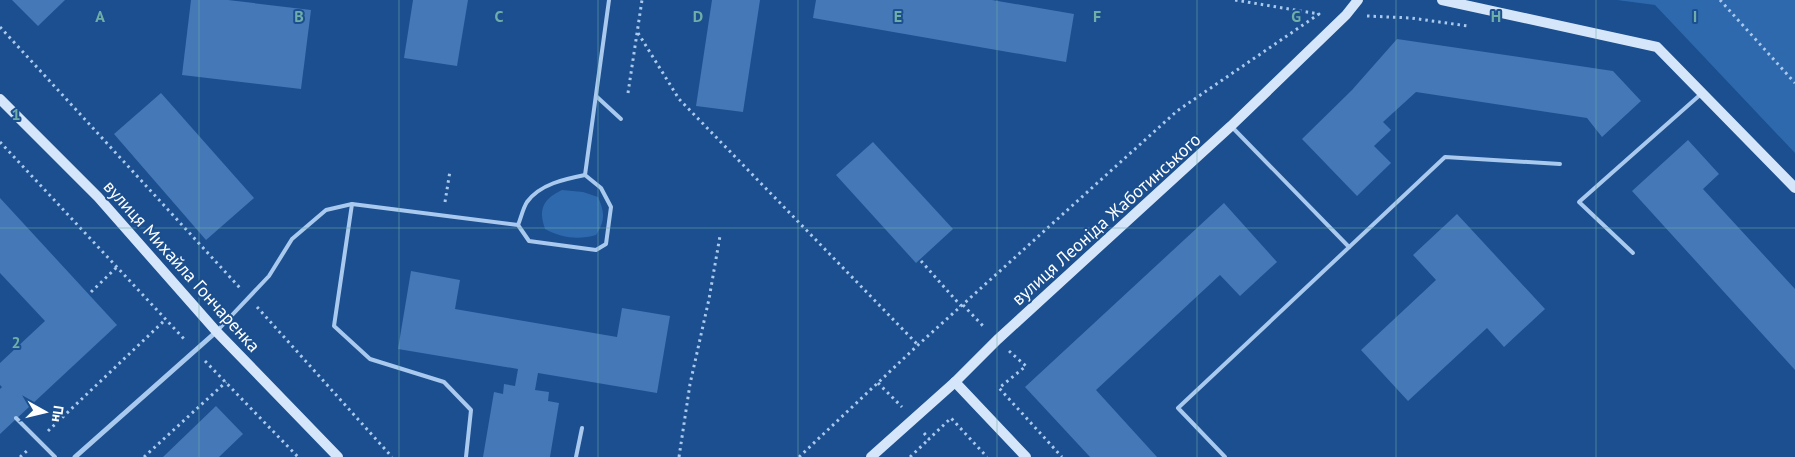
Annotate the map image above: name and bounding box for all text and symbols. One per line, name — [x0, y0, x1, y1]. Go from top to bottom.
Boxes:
text: A — [95, 6, 105, 26]
text: B — [294, 6, 304, 26]
text: C — [495, 6, 504, 26]
text: D — [693, 6, 703, 26]
text: E — [894, 6, 902, 26]
text: F — [1093, 6, 1101, 26]
text: G — [1291, 6, 1301, 26]
text: H — [1491, 6, 1501, 26]
text: I — [1693, 6, 1697, 26]
text: 1 — [11, 104, 21, 124]
street label: вулиця Леоніда Жаботинського — [1007, 128, 1205, 310]
street label: вулиця Михайла Гончаренка — [99, 175, 265, 357]
text: 2 — [11, 332, 21, 352]
north arrow — [20, 387, 70, 437]
text: Пн — [48, 404, 68, 423]

